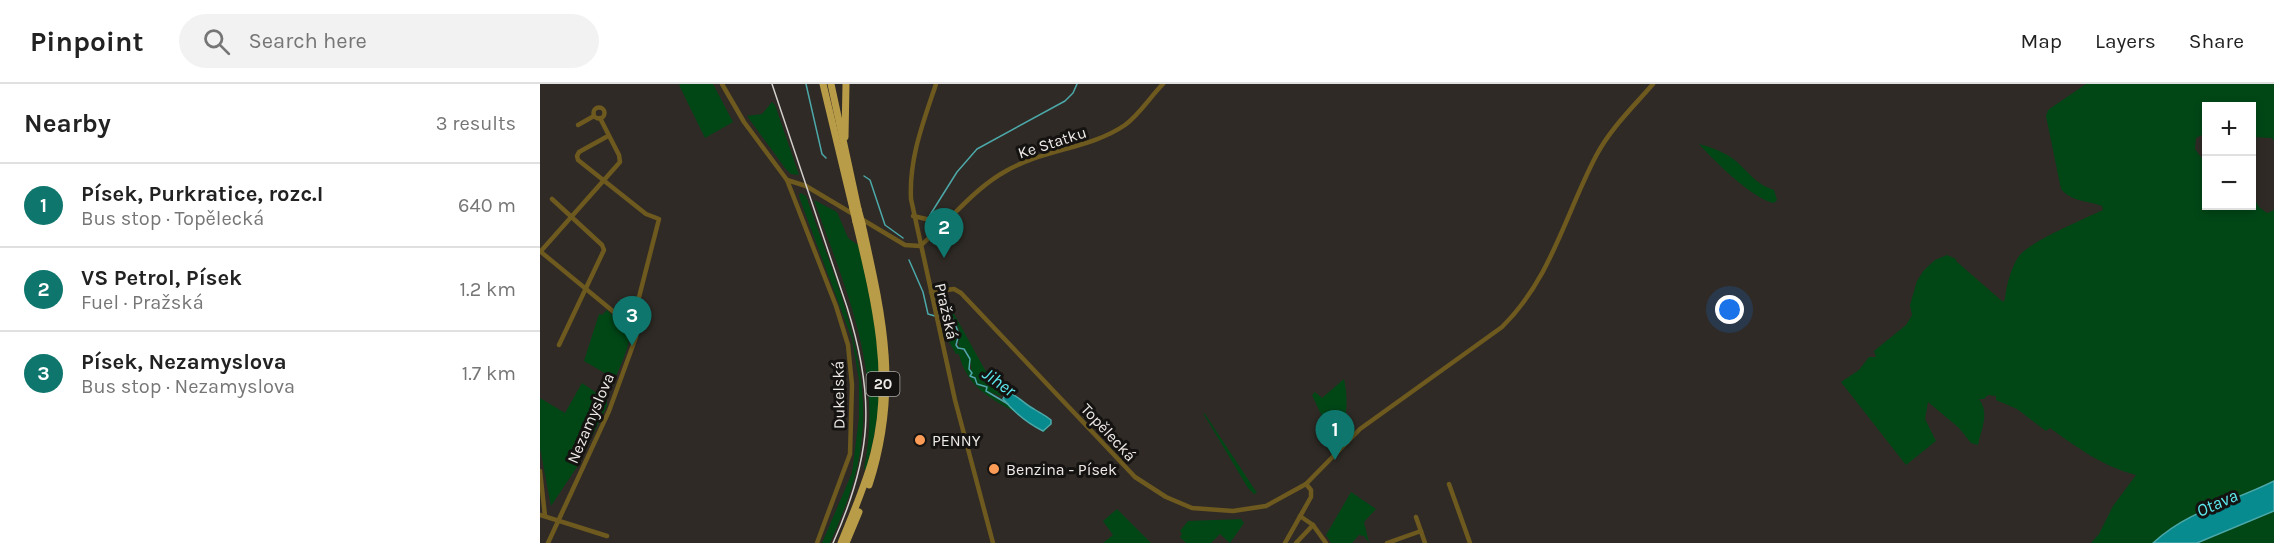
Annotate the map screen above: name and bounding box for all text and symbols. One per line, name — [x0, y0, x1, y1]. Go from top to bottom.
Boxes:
search box — [179, 14, 599, 68]
text: Pinpoint — [30, 25, 143, 58]
icon: search — [200, 25, 233, 58]
text: Search here — [248, 28, 367, 54]
text: Map — [2020, 29, 2062, 53]
text: Layers — [2095, 29, 2156, 53]
text: Share — [2189, 29, 2244, 53]
map controls — [2202, 102, 2256, 210]
button: + — [2202, 102, 2256, 156]
text: Nearby — [24, 108, 111, 139]
text: 3 results — [436, 112, 516, 135]
street label: Ke Statku — [1015, 122, 1089, 162]
button: − — [2202, 156, 2256, 210]
text: Písek, Purkratice, rozc.I — [81, 181, 324, 207]
text: 1 — [40, 194, 47, 217]
text: 640 m — [458, 194, 516, 217]
text: Bus stop · Topělecká — [81, 207, 264, 230]
pin: 2 — [924, 208, 964, 258]
text: VS Petrol, Písek — [81, 265, 242, 291]
text: 2 — [37, 278, 50, 301]
text: 1.2 km — [460, 278, 516, 301]
street label: Pražská — [931, 281, 962, 341]
text: Fuel · Pražská — [81, 291, 204, 314]
your location — [1715, 295, 1744, 324]
pin: 3 — [612, 296, 652, 346]
text: Písek, Nezamyslova — [81, 349, 287, 375]
street label: Dukelská — [828, 361, 849, 429]
text: 3 — [37, 362, 50, 385]
text: 1.7 km — [462, 362, 516, 385]
water label: Jiher — [978, 363, 1021, 402]
street label: Nezamyslova — [563, 370, 618, 466]
road number: 20 — [866, 372, 900, 396]
text: Bus stop · Nezamyslova — [81, 375, 295, 398]
street label: Topělecká — [1077, 400, 1140, 465]
pin: 1 — [1316, 410, 1354, 460]
place label: PENNY — [932, 431, 981, 450]
marker: PENNY — [913, 433, 927, 447]
place label: Benzina - Písek — [1006, 460, 1117, 479]
marker: Benzina - Písek — [987, 462, 1001, 476]
water label: Otava — [2193, 484, 2241, 522]

